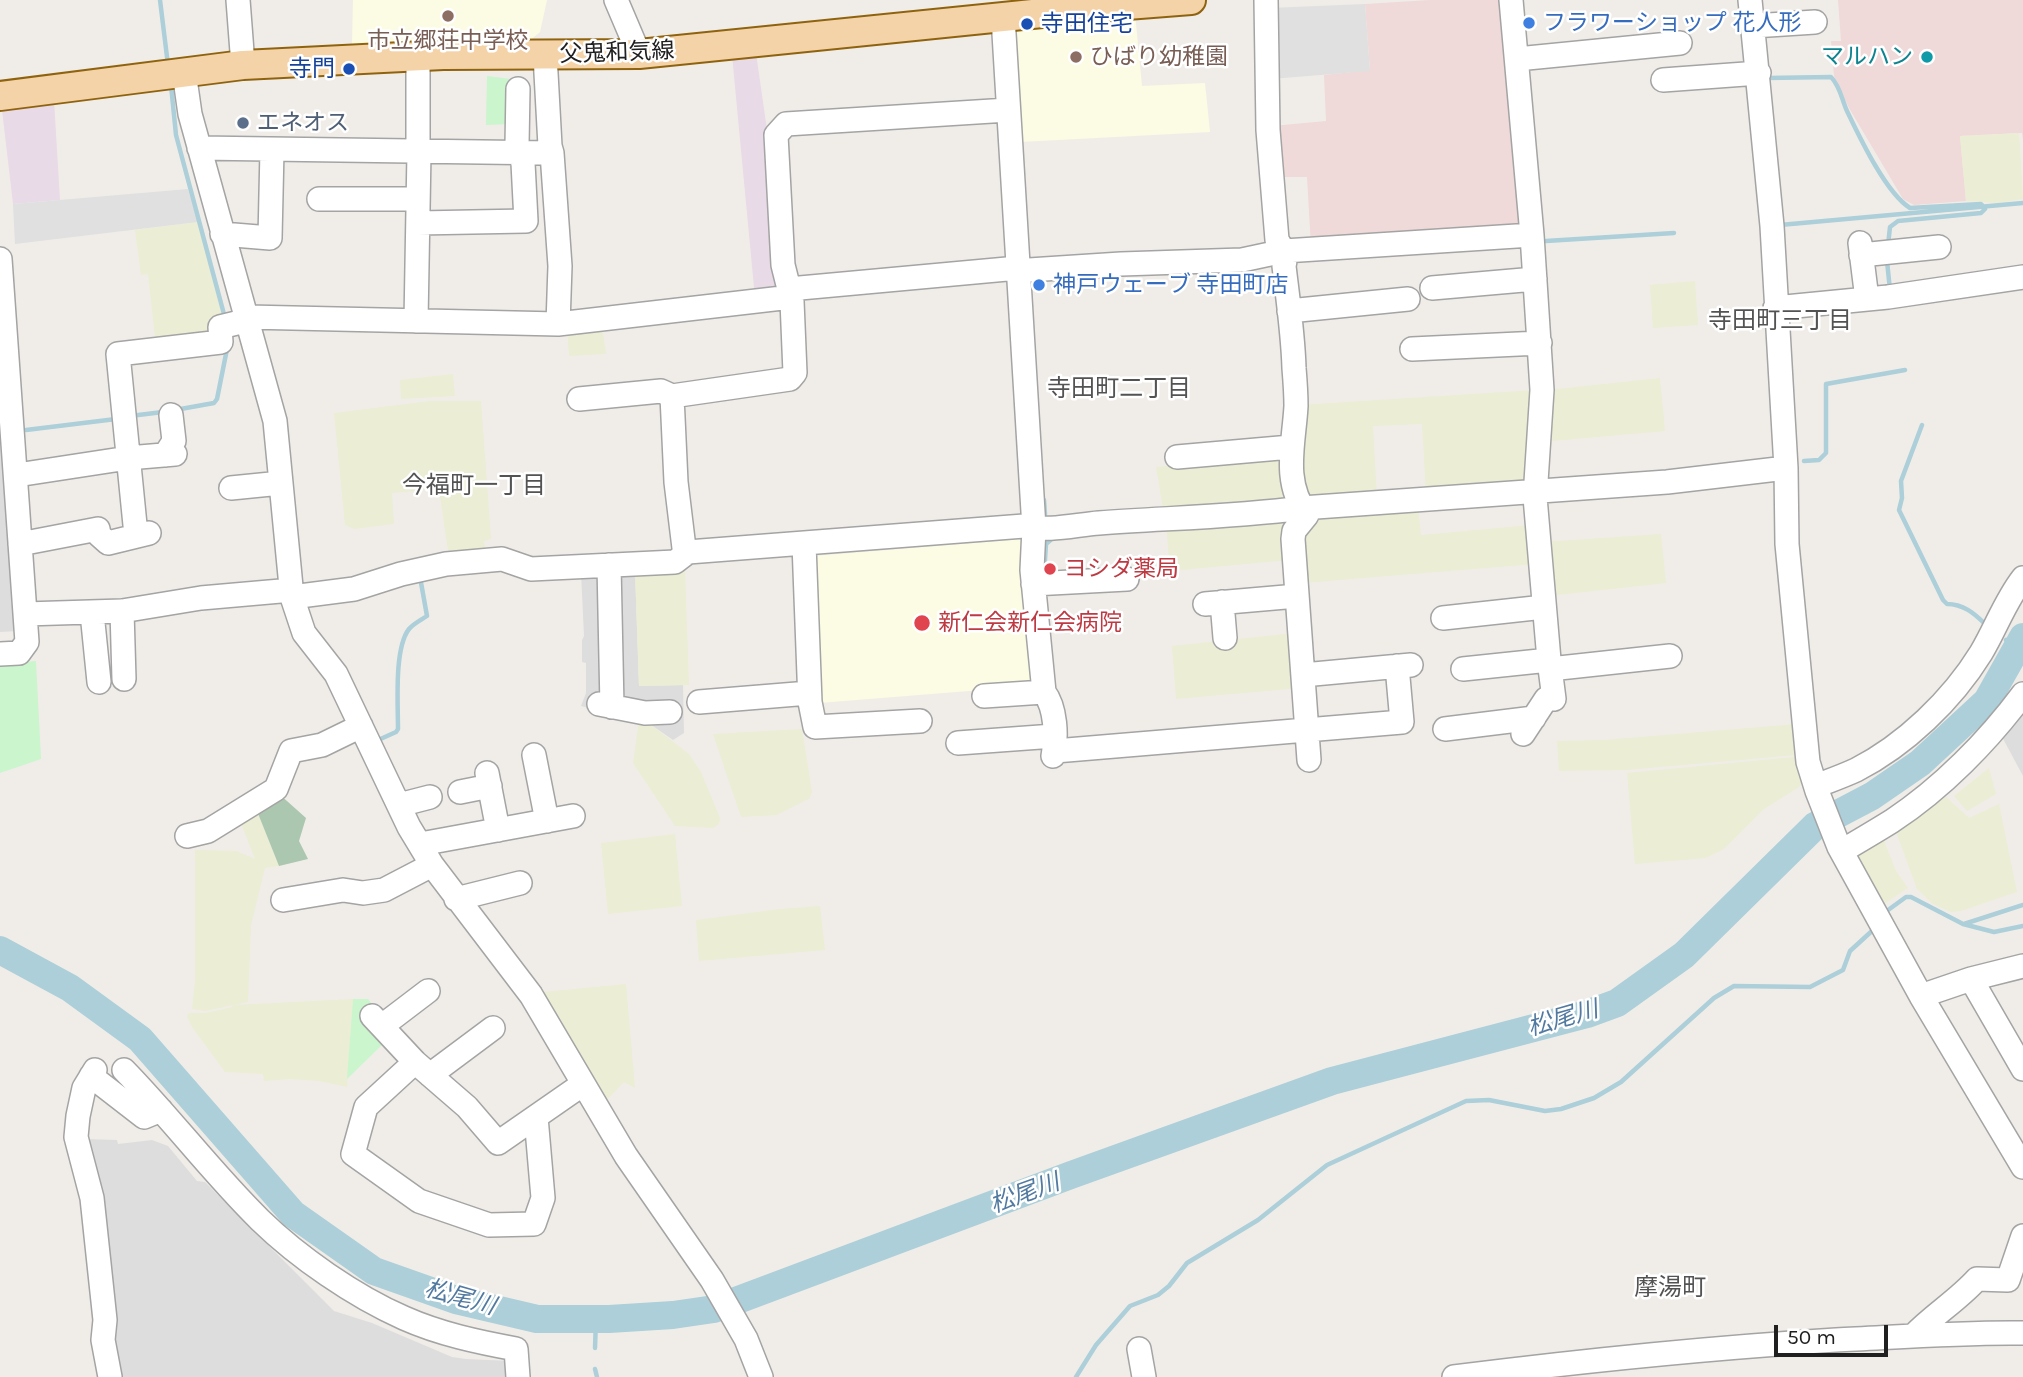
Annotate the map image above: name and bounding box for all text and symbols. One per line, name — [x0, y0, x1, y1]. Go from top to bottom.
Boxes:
marker: 市立郷荘中学校 — [440, 8, 456, 24]
place label: フラワーショップ 花人形 — [1543, 9, 1801, 37]
place label: 寺田住宅 — [1041, 10, 1133, 38]
marker: フラワーショップ 花人形 — [1521, 15, 1537, 31]
marker: 寺田住宅 — [1019, 16, 1035, 32]
place label: 市立郷荘中学校 — [368, 27, 528, 55]
street label: 父鬼和気線 — [559, 37, 675, 69]
place label: ひばり幼稚園 — [1090, 43, 1228, 71]
place label: マルハン — [1821, 43, 1913, 71]
marker: ひばり幼稚園 — [1068, 49, 1084, 65]
marker: マルハン — [1919, 49, 1935, 65]
place label: 寺門 — [289, 55, 335, 83]
marker: 寺門 — [341, 61, 357, 77]
place label: エネオス — [257, 109, 349, 137]
marker: エネオス — [235, 115, 251, 131]
place label: 神戸ウェーブ 寺田町店 — [1053, 271, 1288, 299]
marker: 神戸ウェーブ 寺田町店 — [1031, 277, 1047, 293]
district label: 寺田町三丁目 — [1708, 307, 1852, 335]
district label: 寺田町二丁目 — [1047, 375, 1191, 403]
district label: 今福町一丁目 — [402, 472, 546, 500]
place label: ヨシダ薬局 — [1064, 555, 1179, 583]
marker: ヨシダ薬局 — [1042, 561, 1058, 577]
place label: 新仁会新仁会病院 — [938, 609, 1122, 637]
marker: 新仁会新仁会病院 — [912, 613, 932, 633]
water label: 松尾川 — [1524, 995, 1602, 1043]
water label: 松尾川 — [986, 1168, 1064, 1220]
water label: 松尾川 — [421, 1274, 499, 1322]
district label: 摩湯町 — [1634, 1274, 1706, 1302]
scale bar — [1778, 1310, 1892, 1354]
text: 50 m — [1787, 1325, 1836, 1349]

